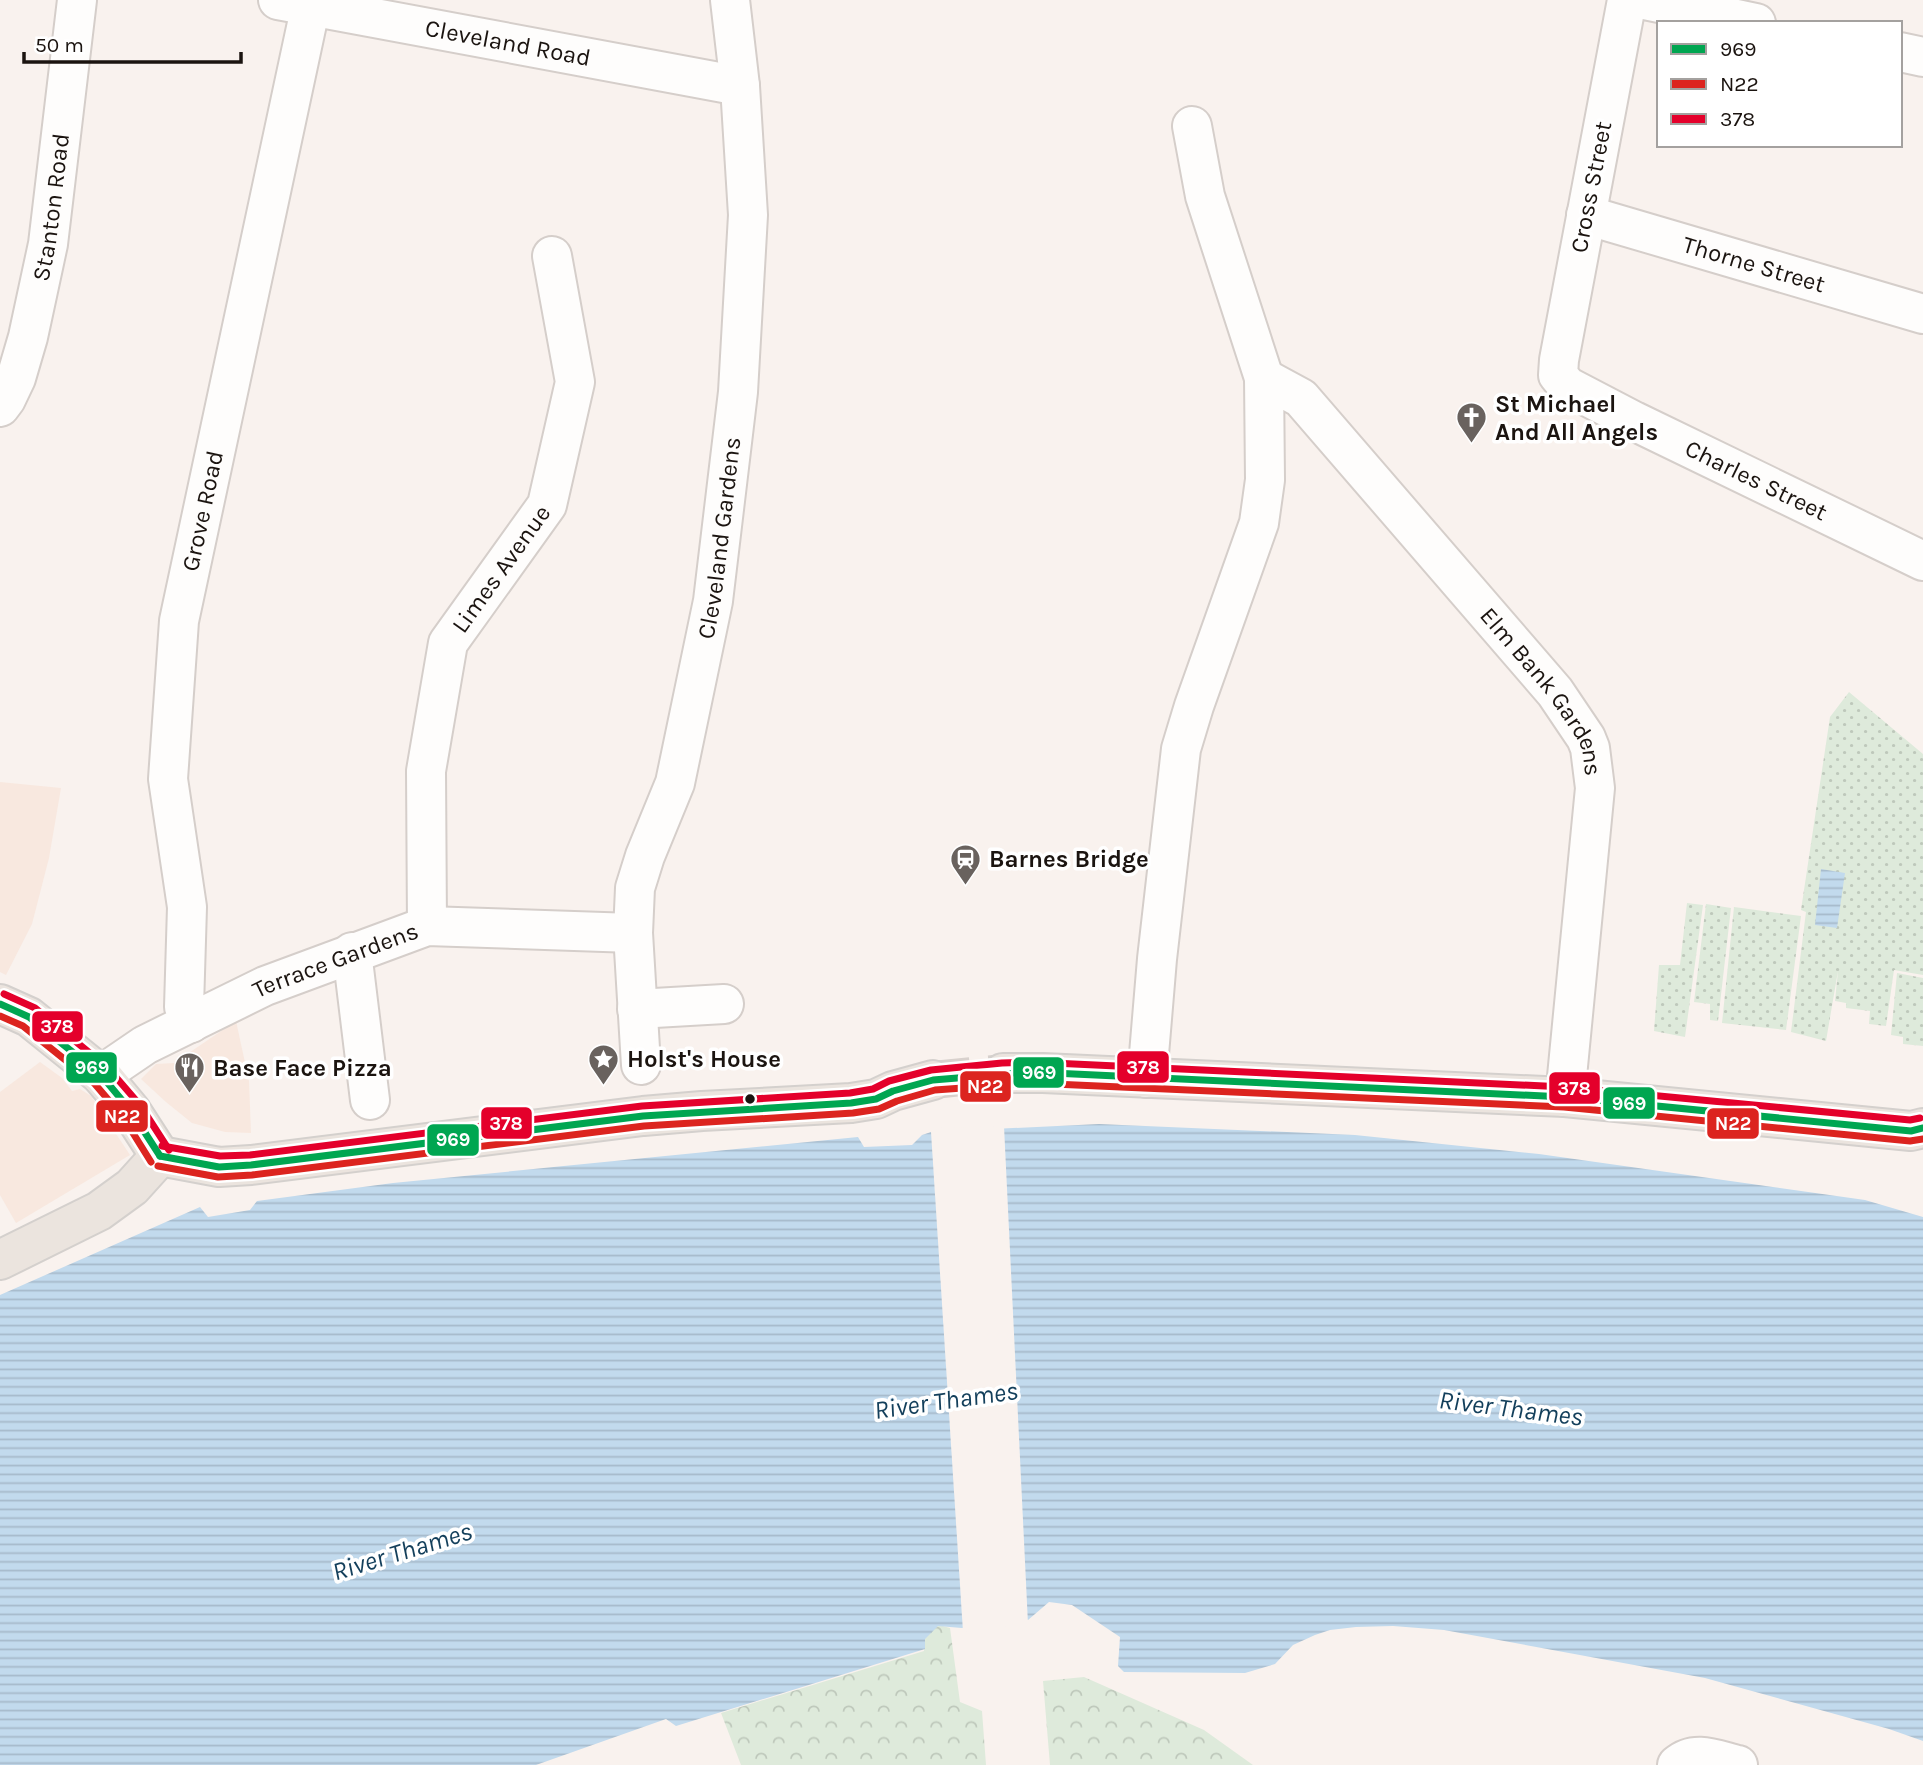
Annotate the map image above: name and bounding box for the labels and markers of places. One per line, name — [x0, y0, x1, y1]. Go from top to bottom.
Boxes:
place label: St Michael And All Angels — [1495, 390, 1658, 446]
church icon: St Michael And All Angels — [1455, 401, 1489, 445]
station icon: Barnes Bridge — [949, 842, 983, 886]
place label: Barnes Bridge — [989, 845, 1149, 873]
place icon: Holst's House — [587, 1042, 621, 1086]
place label: Holst's House — [627, 1045, 781, 1073]
restaurant icon: Base Face Pizza — [173, 1051, 207, 1095]
place label: Base Face Pizza — [213, 1054, 392, 1082]
unlabelled marker — [743, 1092, 757, 1106]

